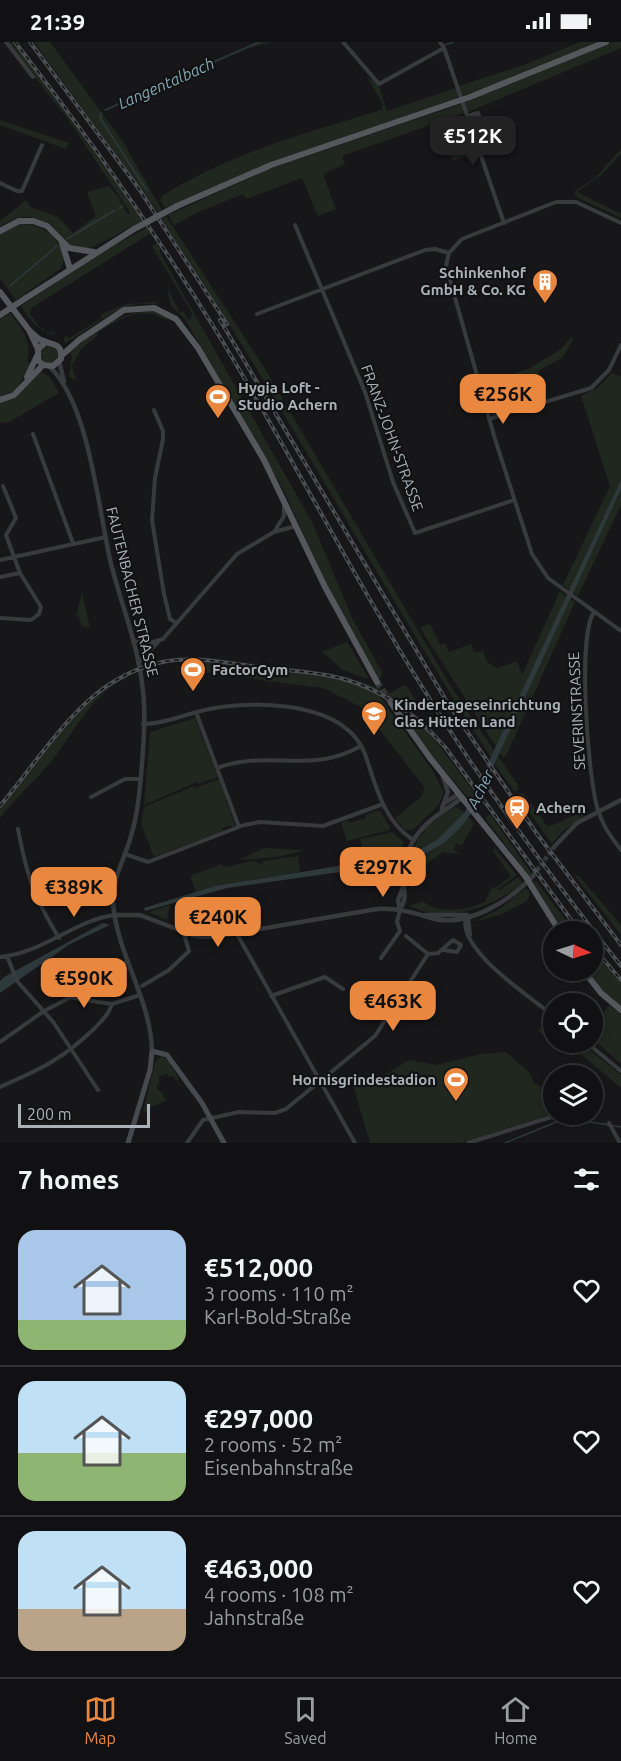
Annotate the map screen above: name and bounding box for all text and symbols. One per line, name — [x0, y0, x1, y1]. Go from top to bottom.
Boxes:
text: 21:39 — [30, 9, 85, 34]
water label: Langentalbach — [115, 54, 217, 112]
pin: €512K — [431, 116, 515, 167]
text: €512K — [444, 124, 502, 147]
place label: Schinkenhof GmbH & Co. KG — [420, 264, 527, 298]
building icon: Schinkenhof GmbH & Co. KG — [530, 267, 560, 305]
street label: FRANZ-JOHN-STRASSE — [358, 362, 427, 513]
pin: €256K — [461, 374, 545, 425]
place label: Hygia Loft - Studio Achern — [238, 379, 338, 413]
sports icon: Hygia Loft - Studio Achern — [203, 382, 233, 420]
text: €256K — [474, 382, 532, 405]
street label: FAUTENBACHER STRASSE — [103, 505, 162, 679]
street label: SEVERINSTRASSE — [565, 652, 588, 770]
sports icon: FactorGym — [178, 655, 208, 693]
place label: FactorGym — [212, 661, 288, 678]
place label: Kindertageseinrichtung Glas Hütten Land — [394, 696, 561, 730]
school or university icon: Kindertageseinrichtung Glas Hütten Land — [359, 699, 389, 737]
water label: Acher — [463, 766, 497, 812]
station icon: Achern — [502, 793, 532, 831]
place label: Achern — [536, 799, 586, 816]
pin: €297K — [341, 847, 425, 898]
text: €297K — [354, 855, 412, 878]
pin: €389K — [32, 867, 116, 918]
text: €389K — [45, 875, 103, 898]
pin: €240K — [176, 897, 260, 948]
text: €240K — [189, 905, 247, 928]
north arrow — [543, 921, 603, 981]
map controls — [543, 921, 603, 1125]
pin: €590K — [42, 958, 126, 1009]
text: €590K — [55, 966, 113, 989]
pin: €463K — [351, 981, 435, 1032]
text: €463K — [364, 989, 422, 1012]
button: locate — [543, 993, 603, 1053]
sports icon: Hornisgrindestadion — [441, 1065, 471, 1103]
button: layers — [543, 1065, 603, 1125]
place label: Hornisgrindestadion — [292, 1071, 436, 1088]
scale bar — [18, 1101, 150, 1128]
text: 200 m — [27, 1105, 72, 1123]
icon: filters — [570, 1163, 603, 1196]
text: 7 homes — [18, 1165, 119, 1194]
text: €512,000 — [204, 1253, 313, 1282]
icon: home — [66, 1254, 138, 1326]
icon: heart — [570, 1274, 603, 1307]
text: 3 rooms · 110 m² — [204, 1282, 354, 1305]
text: Karl-Bold-Straße — [204, 1305, 351, 1328]
text: €297,000 — [204, 1404, 313, 1433]
icon: home — [66, 1405, 138, 1477]
icon: heart — [570, 1425, 603, 1458]
text: 2 rooms · 52 m² — [204, 1433, 342, 1456]
text: Eisenbahnstraße — [204, 1456, 354, 1479]
text: €463,000 — [204, 1554, 313, 1583]
icon: home — [66, 1555, 138, 1627]
icon: heart — [570, 1575, 603, 1608]
text: 4 rooms · 108 m² — [204, 1583, 354, 1606]
text: Jahnstraße — [204, 1606, 304, 1629]
tab: Map — [84, 1693, 117, 1747]
tab: Saved — [284, 1693, 327, 1747]
tab: Home — [494, 1693, 537, 1747]

